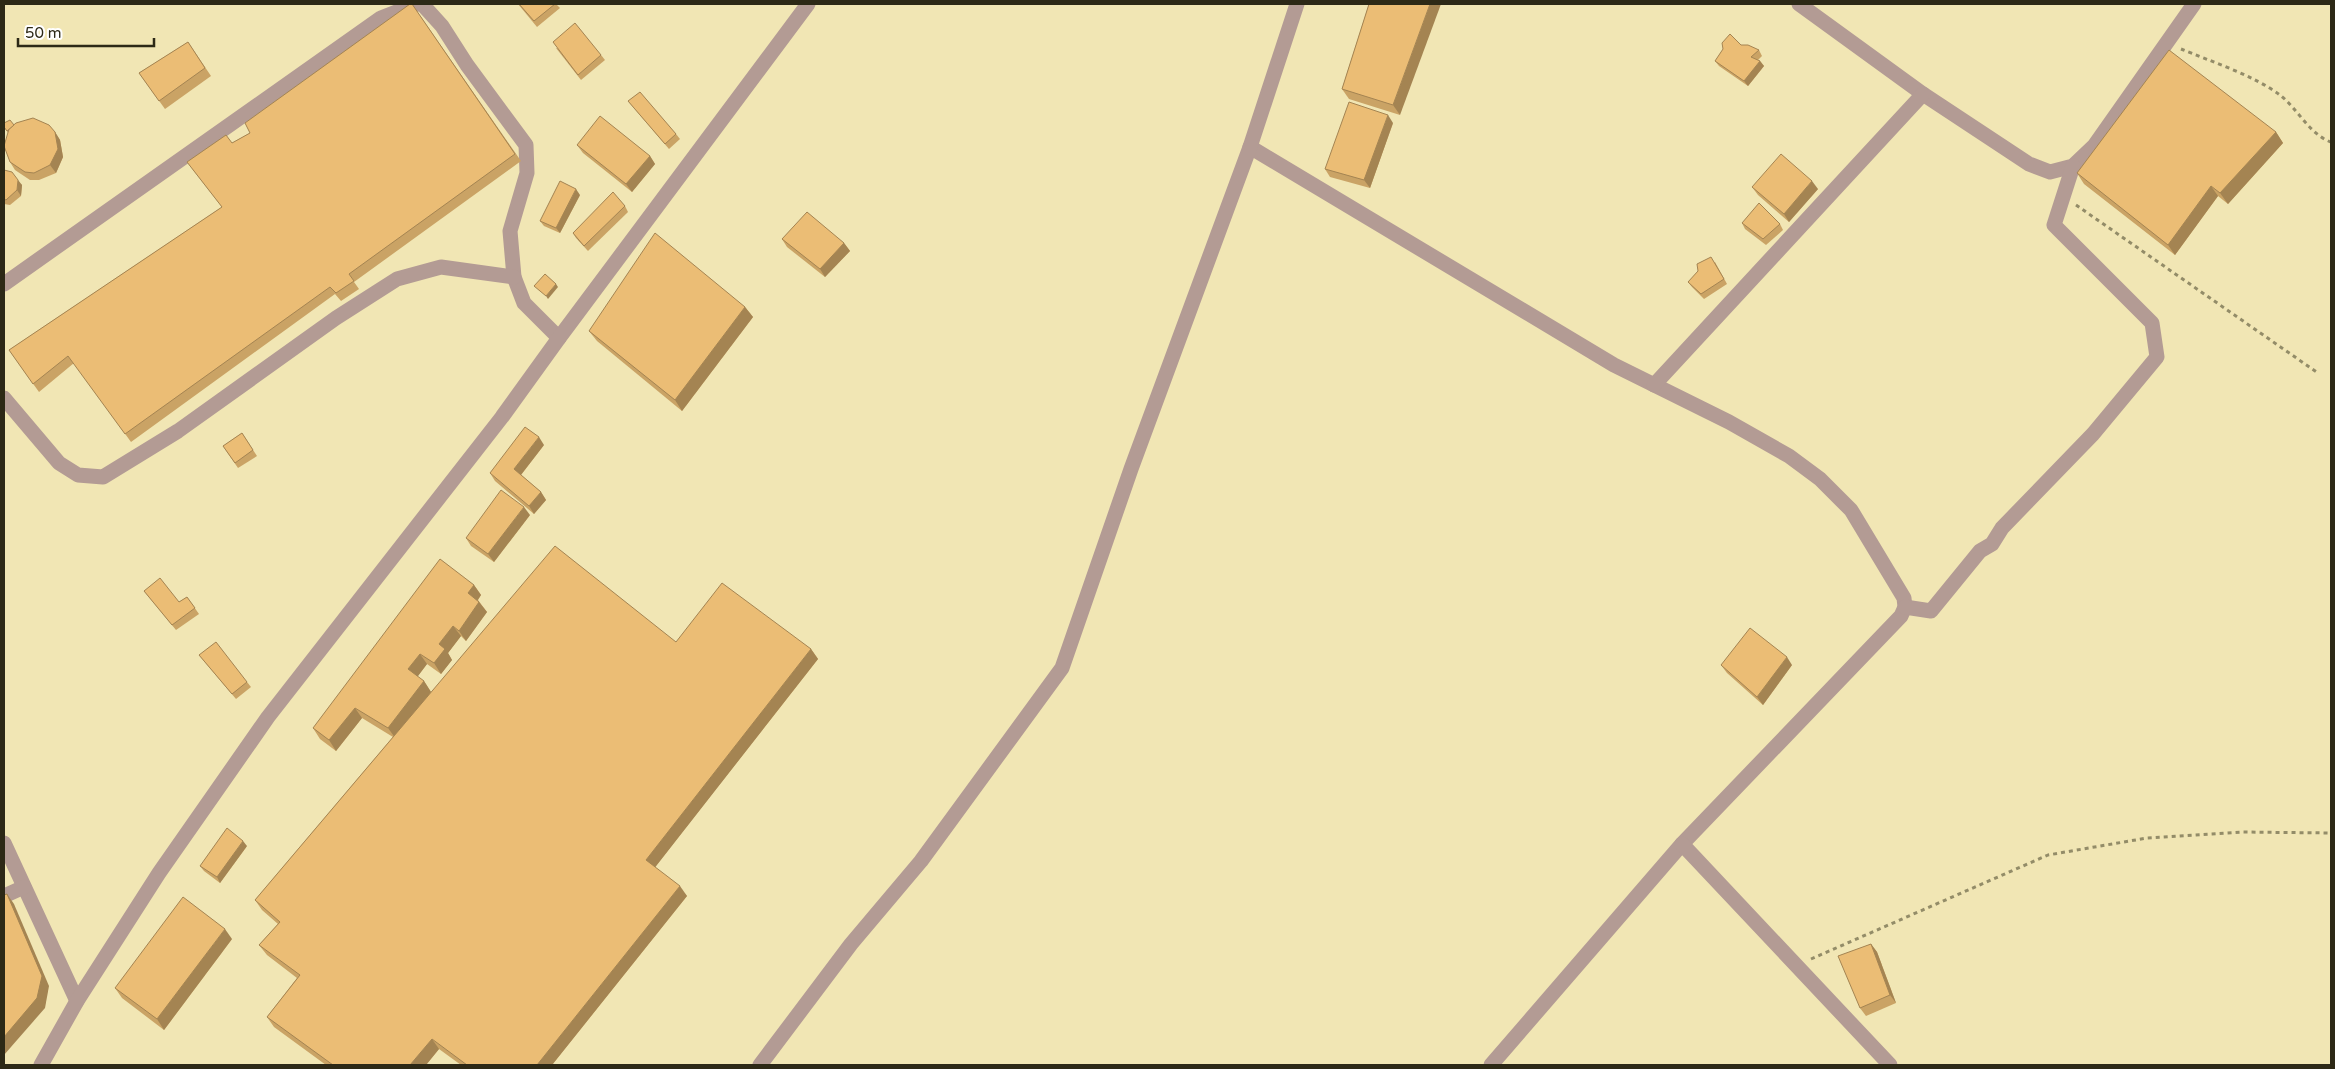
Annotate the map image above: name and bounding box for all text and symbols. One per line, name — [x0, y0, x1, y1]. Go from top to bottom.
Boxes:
scale bar — [18, 15, 154, 47]
text: 50 m — [25, 24, 62, 42]

